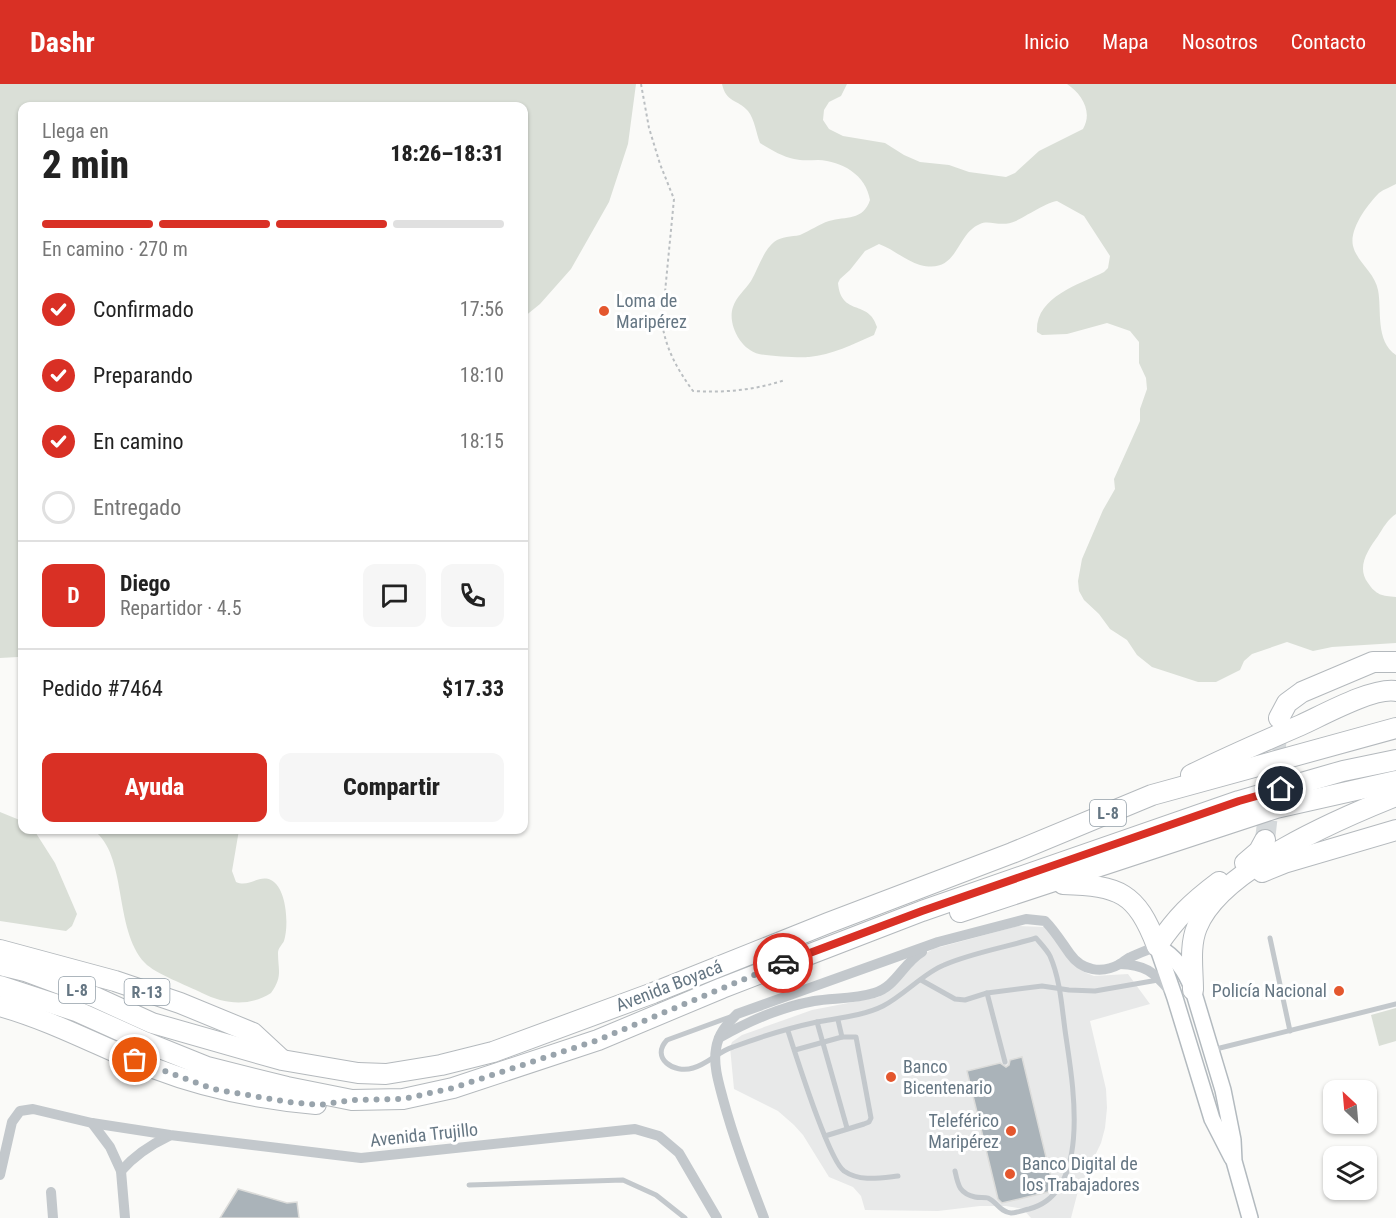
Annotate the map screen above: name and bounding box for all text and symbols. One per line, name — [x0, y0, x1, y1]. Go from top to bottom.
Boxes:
text: Dashr — [30, 26, 95, 59]
text: Inicio — [1024, 30, 1069, 54]
text: Mapa — [1102, 30, 1149, 54]
text: Nosotros — [1182, 30, 1258, 54]
text: Contacto — [1291, 30, 1366, 54]
text: Llega en — [42, 119, 109, 143]
text: 18:26–18:31 — [390, 141, 504, 166]
text: 2 min — [42, 142, 129, 188]
text: En camino · 270 m — [42, 237, 188, 261]
place label: Loma de Maripérez — [616, 290, 687, 332]
icon: check — [42, 293, 75, 326]
text: Confirmado — [93, 297, 194, 322]
text: 17:56 — [460, 297, 504, 321]
marker: Loma de Maripérez — [597, 304, 611, 318]
icon: check — [42, 359, 75, 392]
text: Preparando — [93, 363, 193, 388]
text: 18:10 — [460, 363, 504, 387]
icon: check — [42, 425, 75, 458]
text: En camino — [93, 429, 184, 454]
text: 18:15 — [460, 429, 504, 453]
text: Entregado — [93, 495, 181, 520]
button: chat — [363, 564, 426, 627]
button: phone — [441, 564, 504, 627]
text: Diego — [120, 571, 171, 596]
text: D — [67, 583, 80, 608]
text: Repartidor · 4.5 — [120, 596, 242, 620]
text: Pedido #7464 — [42, 676, 163, 701]
text: $17.33 — [442, 676, 504, 701]
button: Ayuda — [42, 753, 267, 822]
button: Compartir — [279, 753, 504, 822]
pin — [1255, 763, 1306, 814]
icon: home — [1264, 772, 1297, 805]
road number: L-8 — [1090, 800, 1126, 826]
courier — [753, 933, 813, 993]
icon: car — [767, 947, 800, 980]
street label: Avenida Boyacá — [613, 956, 725, 1015]
road number: L-8 — [59, 977, 95, 1003]
road number: R-13 — [124, 979, 170, 1005]
place label: Policía Nacional — [1212, 980, 1327, 1001]
marker: Policía Nacional — [1332, 984, 1346, 998]
pin — [109, 1034, 160, 1085]
icon: bag — [118, 1043, 151, 1076]
place label: Banco Bicentenario — [903, 1056, 992, 1098]
marker: Banco Bicentenario — [884, 1070, 898, 1084]
north arrow — [1323, 1080, 1377, 1134]
map controls — [1323, 1080, 1377, 1200]
place label: Teleférico Maripérez — [928, 1110, 999, 1152]
street label: Avenida Trujillo — [369, 1118, 479, 1151]
marker: Teleférico Maripérez — [1004, 1124, 1018, 1138]
button: layers — [1323, 1146, 1377, 1200]
place label: Banco Digital de los Trabajadores — [1022, 1153, 1140, 1195]
marker: Banco Digital de los Trabajadores — [1003, 1167, 1017, 1181]

